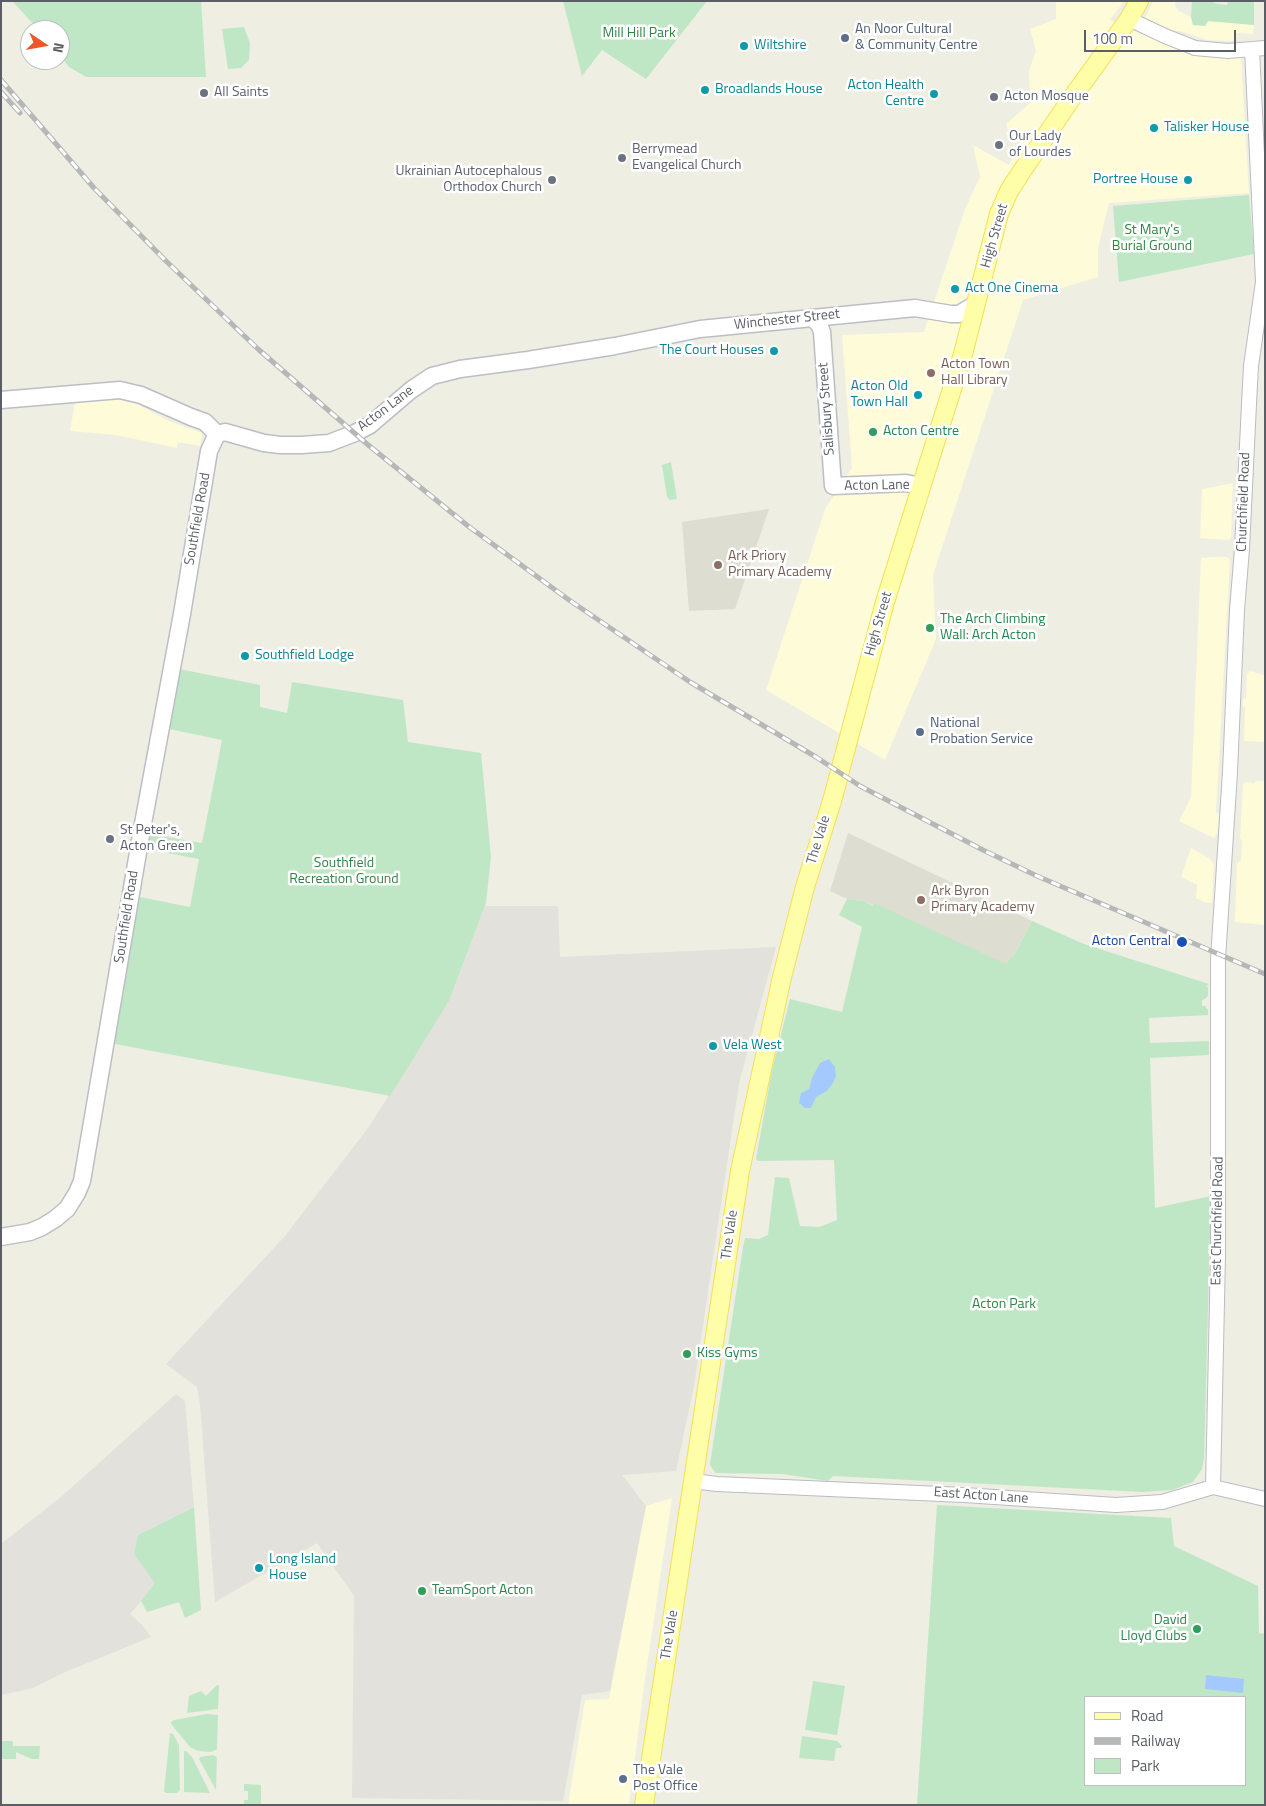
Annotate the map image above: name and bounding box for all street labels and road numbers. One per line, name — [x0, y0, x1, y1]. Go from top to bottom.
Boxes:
street label: High Street — [978, 202, 1012, 270]
street label: Winchester Street — [733, 306, 841, 334]
street label: Salisbury Street — [815, 362, 839, 456]
street label: Acton Lane — [355, 383, 417, 435]
street label: Churchfield Road — [1234, 452, 1254, 552]
street label: Southfield Road — [182, 471, 214, 567]
street label: Acton Lane — [844, 477, 910, 495]
street label: High Street — [862, 590, 896, 658]
street label: The Vale — [804, 814, 834, 866]
street label: Southfield Road — [111, 869, 143, 965]
street label: East Churchfield Road — [1208, 1156, 1228, 1286]
street label: The Vale — [718, 1209, 742, 1261]
street label: East Acton Lane — [933, 1484, 1029, 1508]
street label: The Vale — [658, 1609, 682, 1661]

